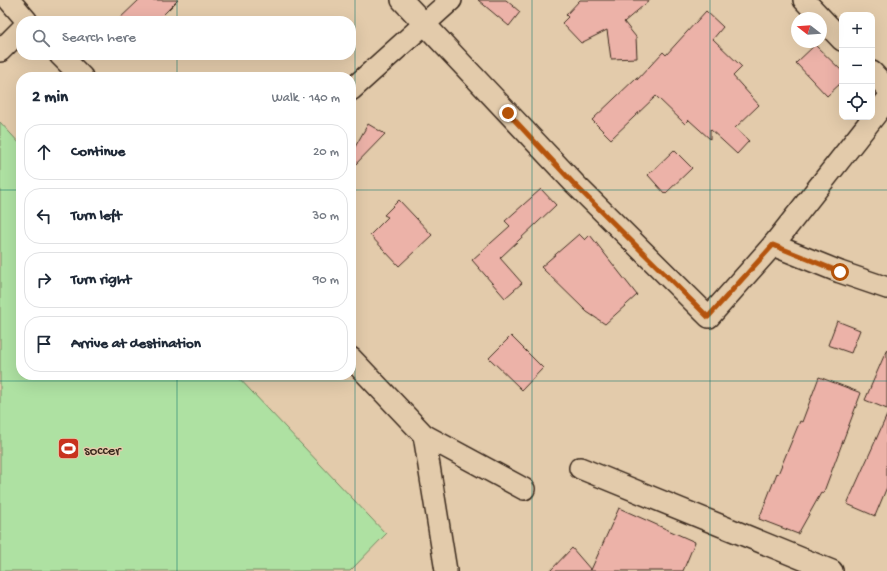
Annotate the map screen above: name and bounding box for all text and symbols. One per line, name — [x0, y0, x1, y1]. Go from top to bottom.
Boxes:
north arrow — [791, 12, 827, 48]
map controls — [839, 12, 875, 120]
button: + — [839, 12, 875, 48]
search box — [16, 16, 356, 60]
icon: search — [30, 27, 52, 49]
text: Search here — [62, 29, 136, 47]
button: − — [839, 48, 875, 84]
button: locate — [839, 84, 875, 120]
text: 2 min — [32, 88, 68, 108]
text: Walk · 140 m — [272, 91, 340, 106]
route end — [499, 104, 517, 122]
icon: ahead — [33, 141, 55, 163]
text: Continue — [71, 143, 125, 161]
text: 20 m — [313, 145, 339, 160]
icon: left — [33, 205, 55, 227]
text: Turn left — [71, 207, 122, 225]
text: 30 m — [313, 209, 339, 224]
route start — [831, 263, 849, 281]
icon: right — [33, 269, 55, 291]
text: Turn right — [71, 271, 131, 289]
text: 90 m — [313, 273, 339, 288]
icon: arrive — [33, 333, 55, 355]
text: Arrive at destination — [71, 335, 201, 353]
sports icon: soccer — [55, 436, 81, 462]
place label: soccer — [84, 442, 122, 460]

